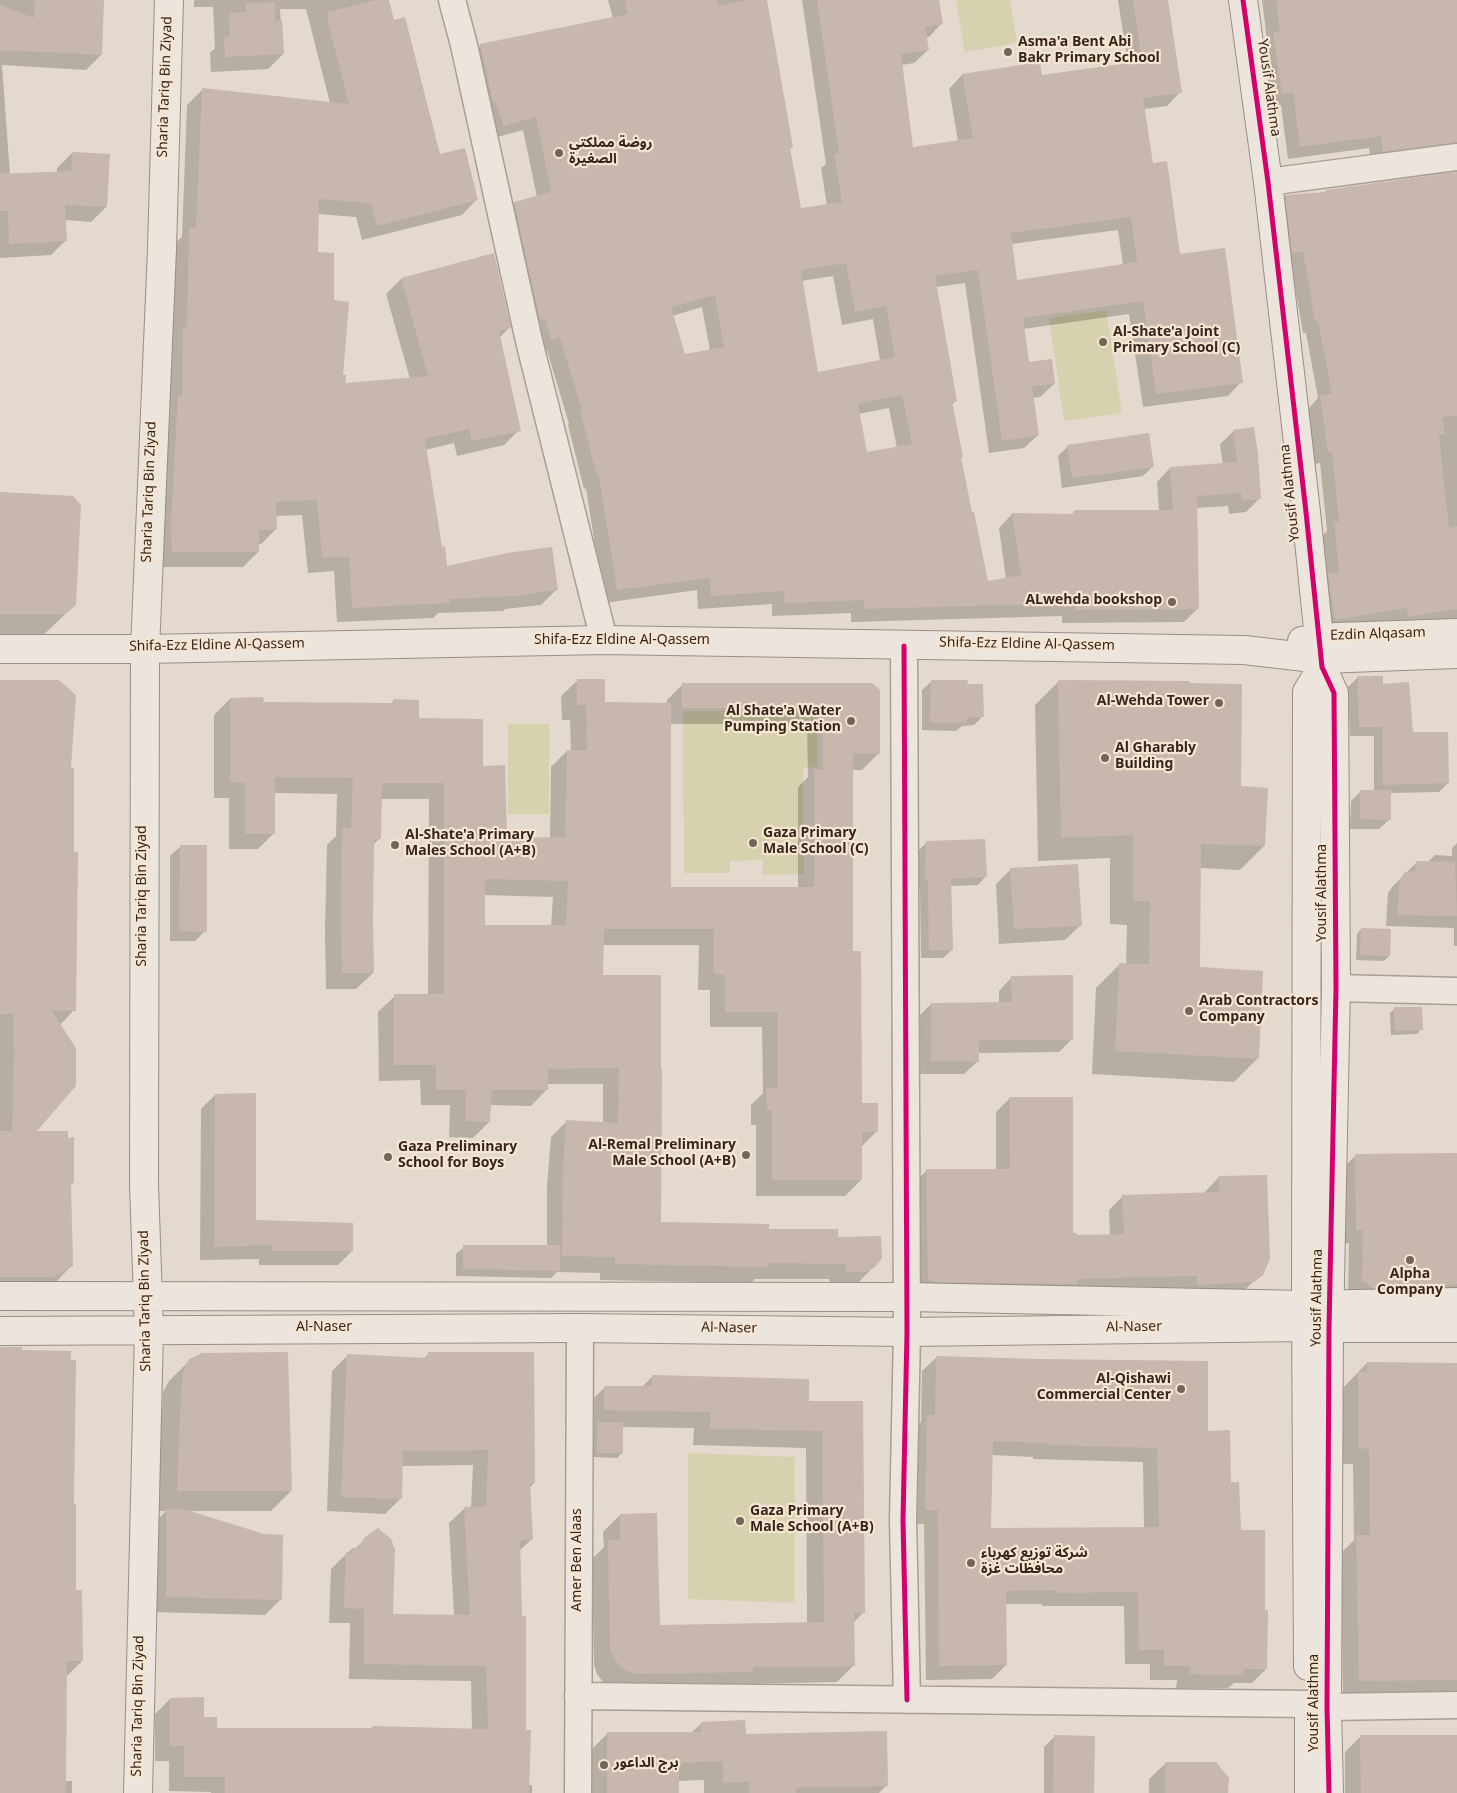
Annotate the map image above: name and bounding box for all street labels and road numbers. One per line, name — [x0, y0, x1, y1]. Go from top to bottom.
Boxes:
street label: Sharia Tariq Bin Ziyad — [156, 16, 178, 158]
street label: Yousif Alathma — [1252, 38, 1282, 138]
street label: Sharia Tariq Bin Ziyad — [140, 421, 162, 563]
street label: Yousif Alathma — [1279, 443, 1305, 543]
street label: Ezdin Alqasam — [1330, 626, 1426, 646]
street label: Shifa-Ezz Eldine Al-Qassem — [534, 634, 710, 650]
street label: Shifa-Ezz Eldine Al-Qassem — [939, 636, 1115, 656]
street label: Shifa-Ezz Eldine Al-Qassem — [129, 637, 305, 657]
street label: Sharia Tariq Bin Ziyad — [136, 825, 152, 967]
street label: Yousif Alathma — [1316, 844, 1332, 942]
street label: Sharia Tariq Bin Ziyad — [137, 1230, 157, 1372]
street label: Yousif Alathma — [1310, 1249, 1328, 1347]
street label: Al-Naser — [1106, 1320, 1162, 1338]
street label: Al-Naser — [296, 1321, 352, 1337]
street label: Al-Naser — [701, 1321, 757, 1339]
street label: Amer Ben Alaas — [571, 1508, 587, 1612]
street label: Sharia Tariq Bin Ziyad — [130, 1635, 150, 1777]
street label: Yousif Alathma — [1308, 1654, 1324, 1752]

